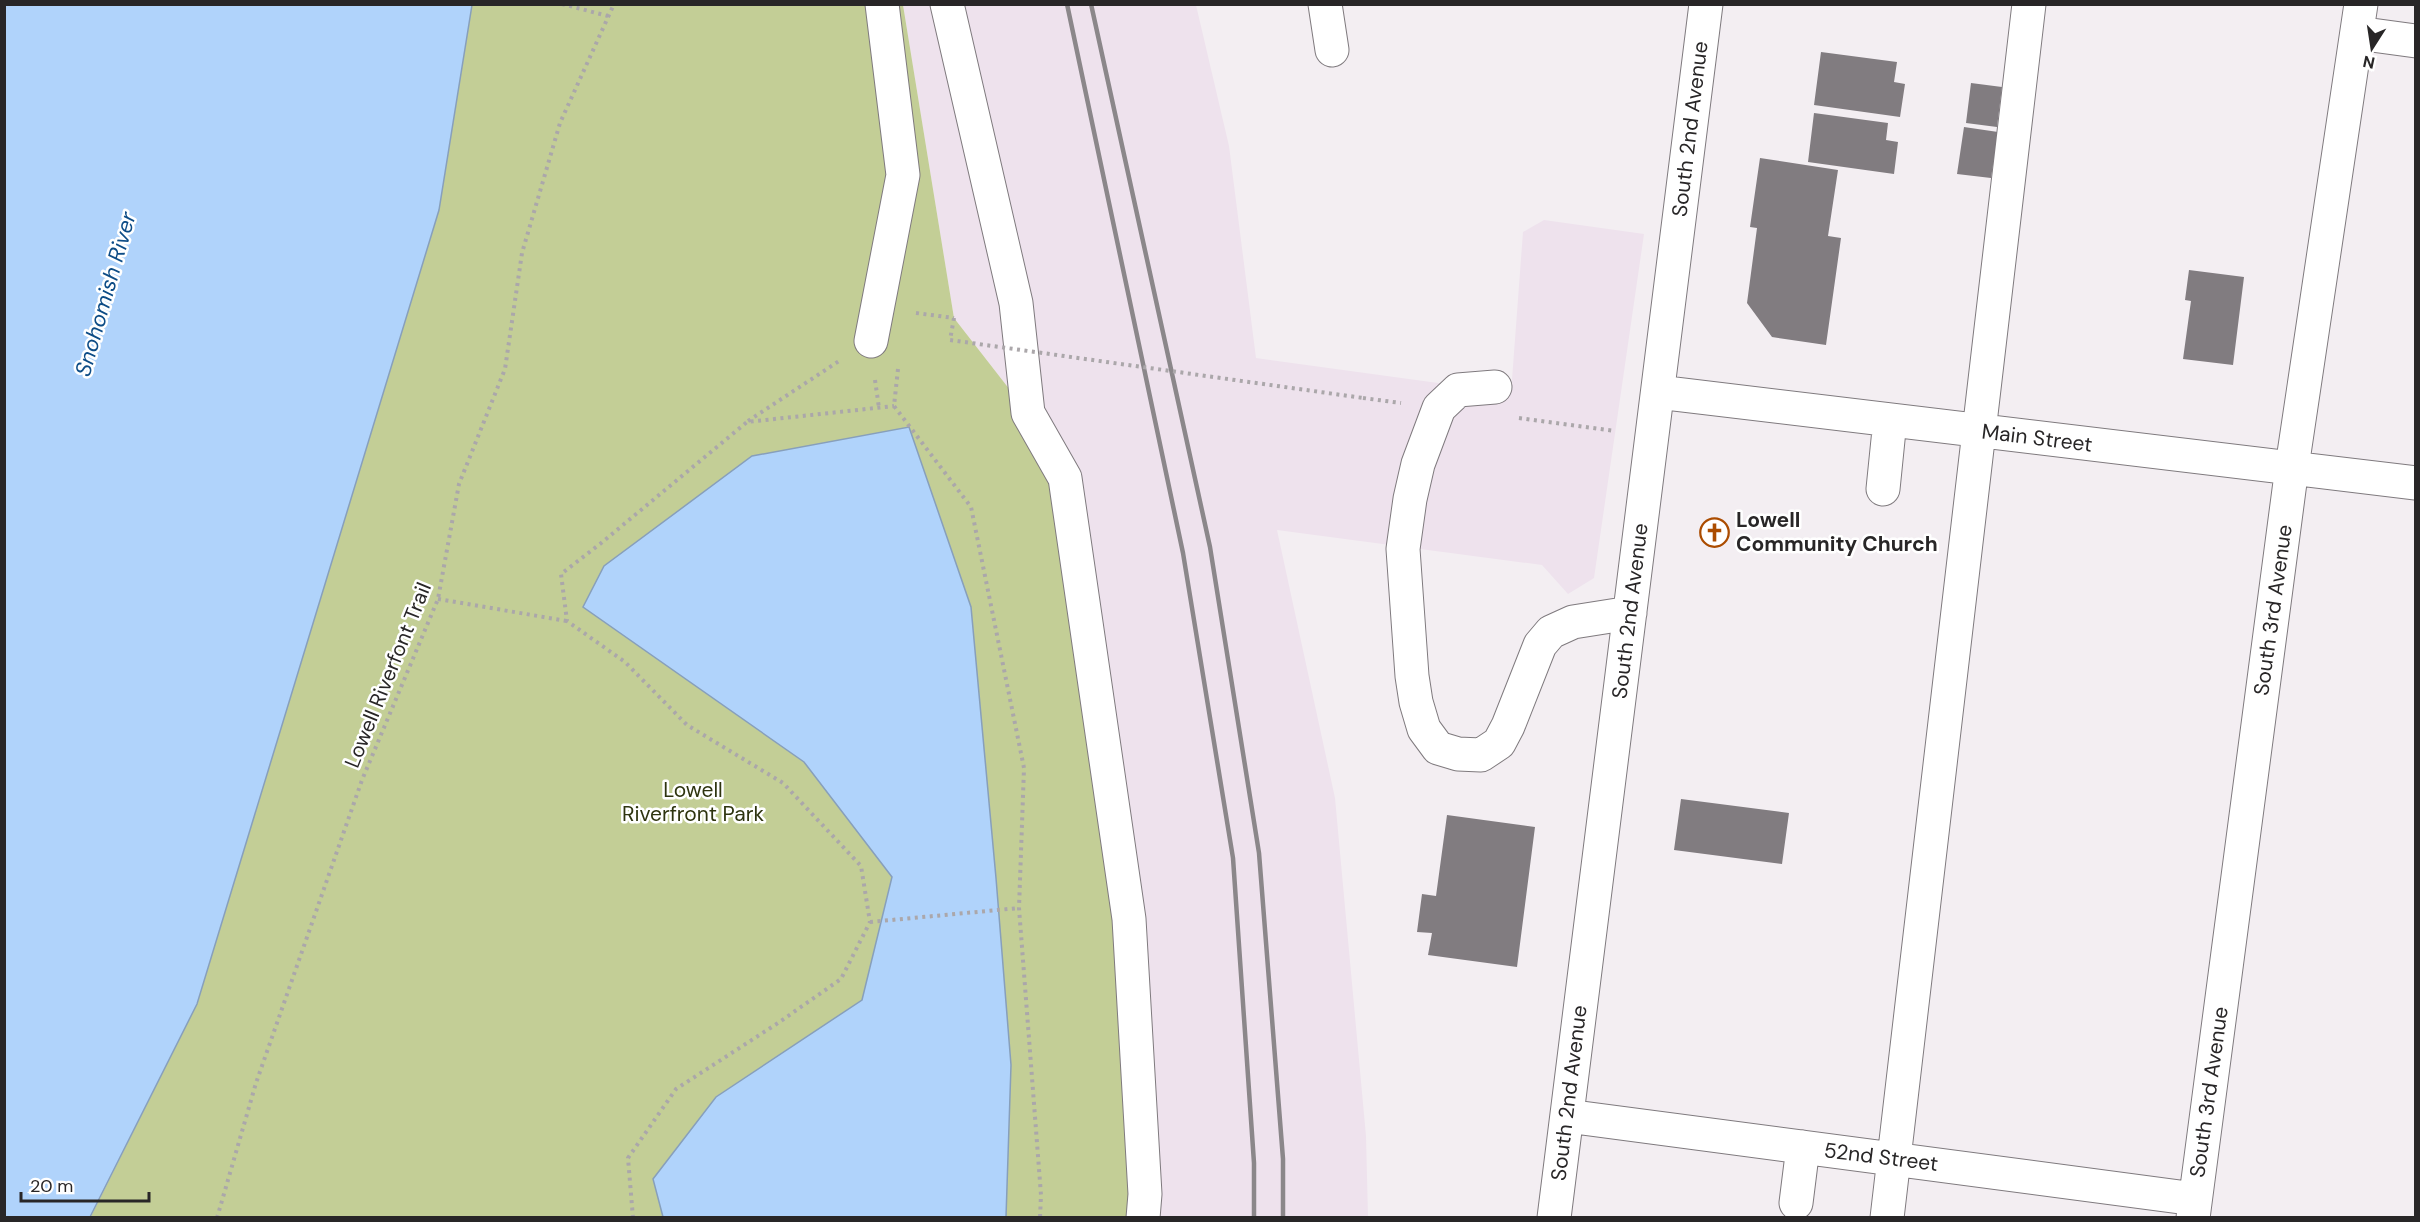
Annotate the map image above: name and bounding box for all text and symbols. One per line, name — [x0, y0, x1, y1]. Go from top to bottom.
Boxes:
north arrow — [2342, 18, 2402, 78]
street label: South 2nd Avenue — [1665, 39, 1715, 218]
text: N — [2361, 51, 2377, 74]
water label: Snohomish River — [68, 208, 143, 380]
street label: Main Street — [1980, 417, 2094, 459]
place label: Lowell Community Church — [1736, 506, 1938, 558]
church icon: Lowell Community Church — [1699, 516, 1731, 548]
street label: South 2nd Avenue — [1605, 521, 1655, 700]
street label: South 3rd Avenue — [2247, 523, 2299, 697]
street label: Lowell Riverfont Trail — [338, 578, 438, 772]
park label: Lowell Riverfront Park — [622, 776, 764, 828]
street label: South 2nd Avenue — [1544, 1003, 1594, 1182]
street label: South 3rd Avenue — [2183, 1005, 2235, 1179]
street label: 52nd Street — [1822, 1136, 1940, 1178]
scale bar — [21, 1165, 148, 1203]
text: 20 m — [30, 1174, 73, 1198]

